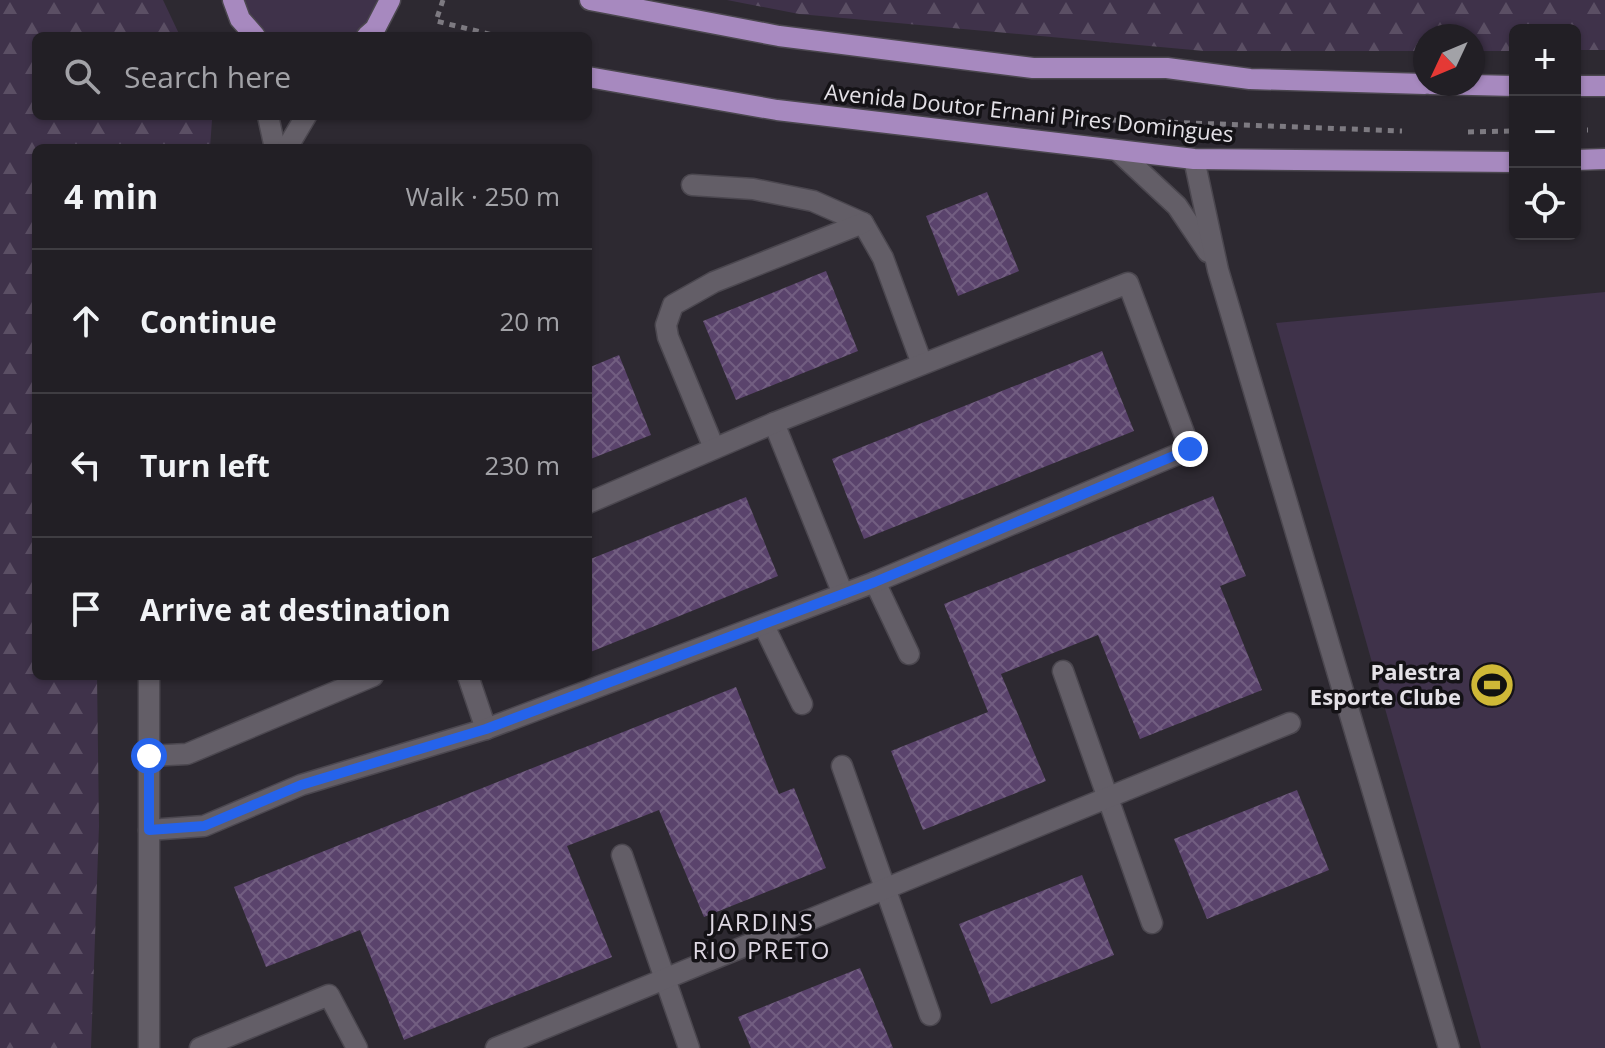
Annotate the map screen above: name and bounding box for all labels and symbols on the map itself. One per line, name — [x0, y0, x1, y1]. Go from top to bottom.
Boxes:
north arrow — [1413, 24, 1485, 96]
street label: Avenida Doutor Ernani Pires Domingues — [823, 76, 1235, 148]
route end — [1172, 431, 1208, 467]
place label: Palestra Esporte Clube — [1310, 656, 1461, 711]
sports icon: Palestra Esporte Clube — [1468, 661, 1516, 709]
route start — [131, 738, 167, 774]
district label: JARDINS RIO PRETO — [693, 905, 831, 966]

